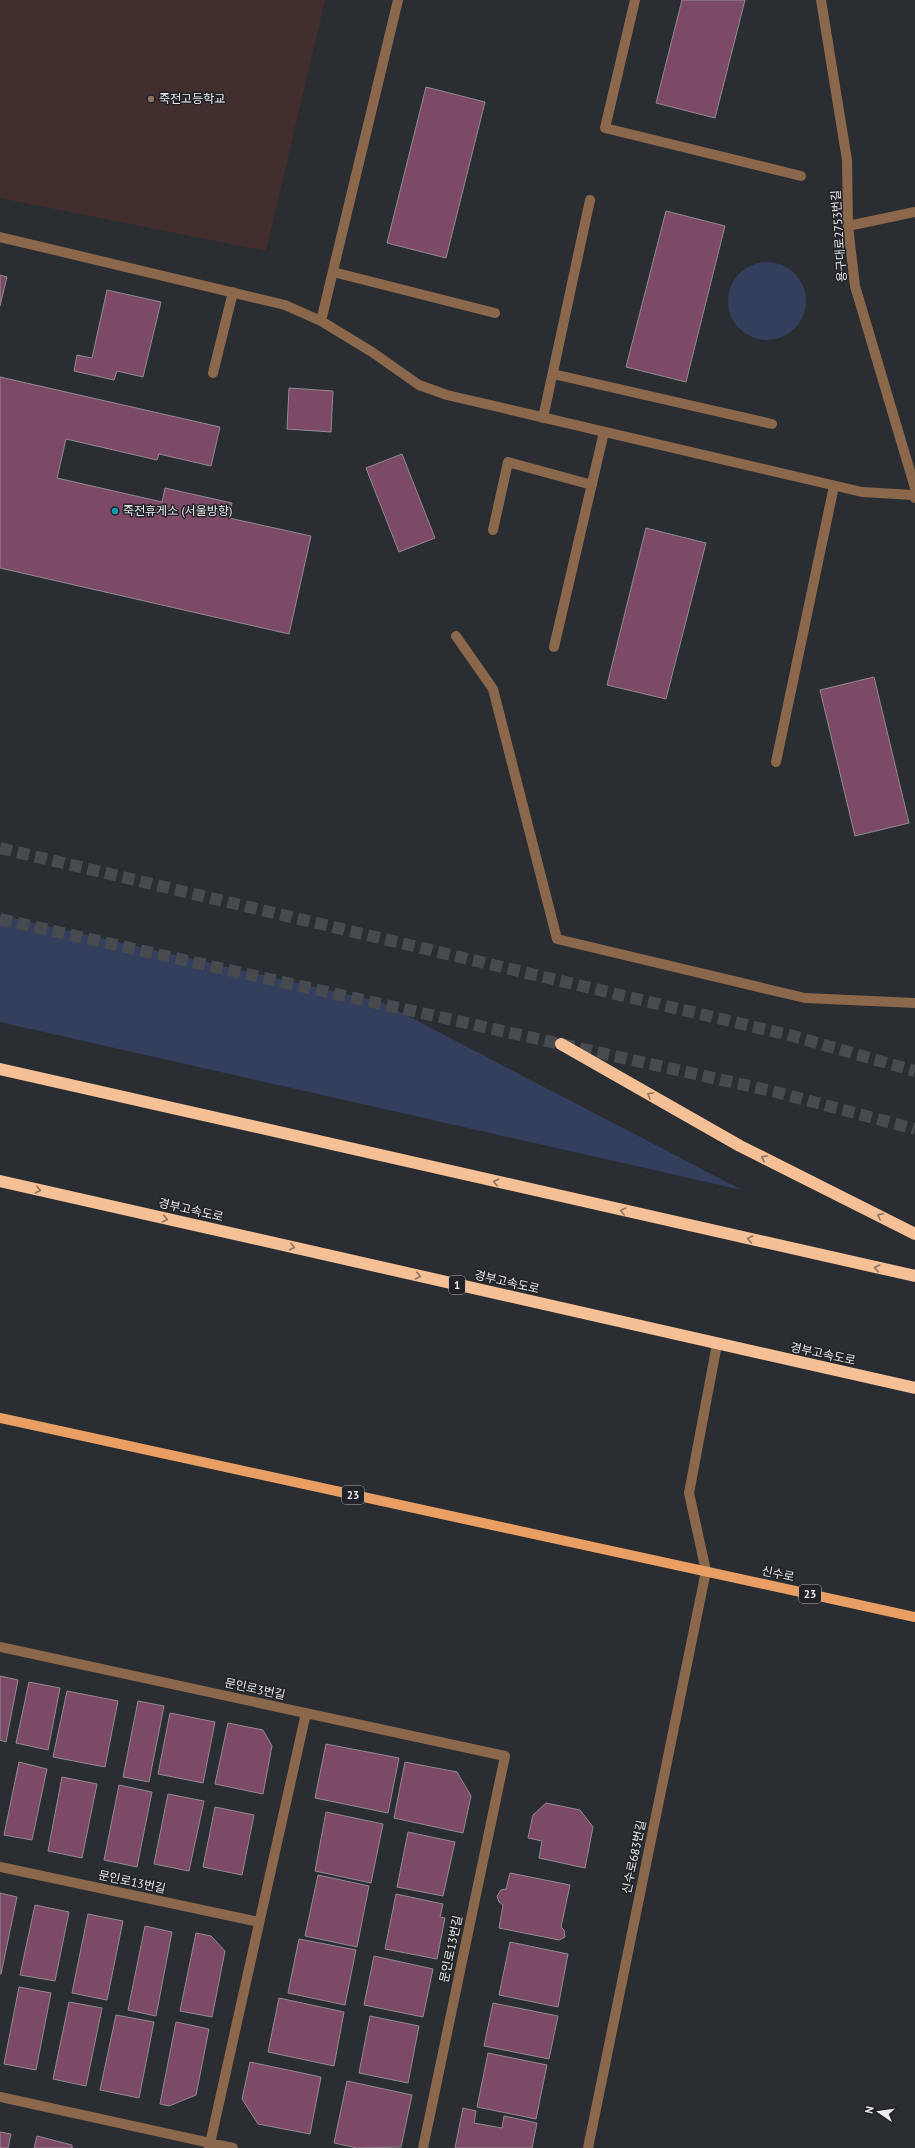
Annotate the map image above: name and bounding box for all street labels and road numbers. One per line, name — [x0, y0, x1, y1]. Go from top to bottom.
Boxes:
street label: 용구대로2753번길 — [828, 189, 849, 283]
street label: 경부고속도로 — [157, 1195, 225, 1224]
street label: 경부고속도로 — [473, 1267, 541, 1296]
road number: 1 — [449, 1276, 465, 1294]
street label: 경부고속도로 — [789, 1339, 857, 1368]
road number: 23 — [342, 1486, 364, 1504]
street label: 신수로 — [760, 1563, 796, 1584]
road number: 23 — [799, 1585, 821, 1603]
street label: 문인로3번길 — [223, 1675, 287, 1702]
street label: 신수로683번길 — [618, 1819, 649, 1895]
street label: 문인로13번길 — [97, 1867, 167, 1896]
street label: 문인로13번길 — [436, 1914, 465, 1984]

